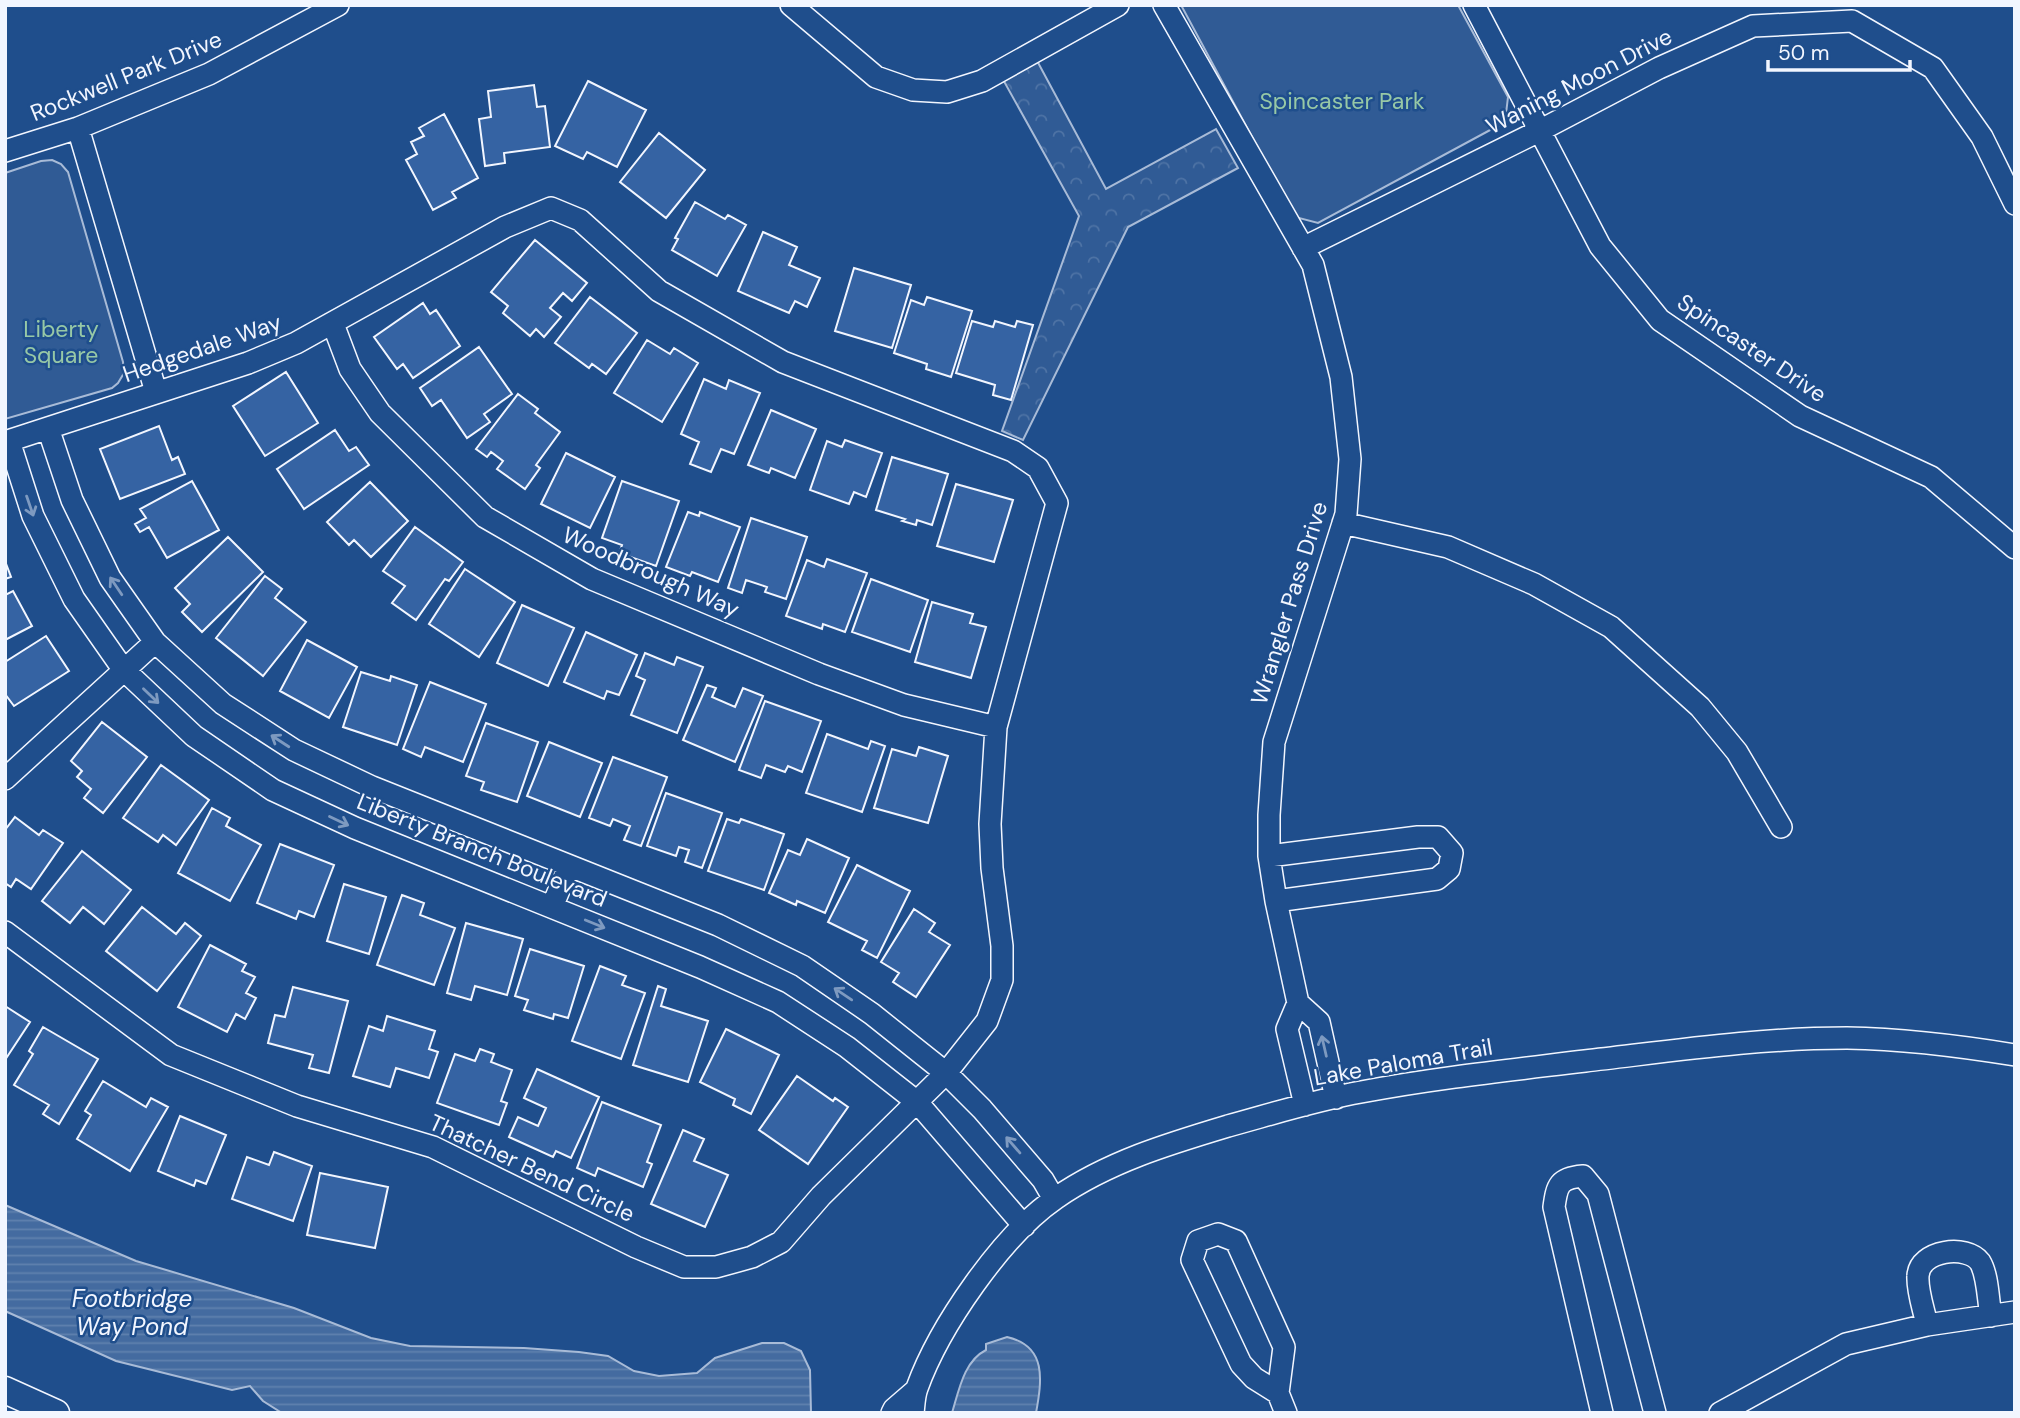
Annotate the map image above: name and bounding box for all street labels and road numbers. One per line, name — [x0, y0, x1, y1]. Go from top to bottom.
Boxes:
street label: Waning Moon Drive — [1481, 21, 1677, 141]
street label: Rockwell Park Drive — [26, 24, 226, 128]
street label: Spincaster Drive — [1671, 287, 1833, 409]
street label: Hedgedale Way — [119, 307, 286, 389]
street label: Wrangler Pass Drive — [1244, 498, 1334, 708]
street label: Woodbrough Way — [558, 520, 744, 624]
street label: Liberty Branch Boulevard — [353, 786, 611, 914]
street label: Lake Paloma Trail — [1311, 1032, 1495, 1092]
street label: Thatcher Bend Circle — [425, 1107, 639, 1229]

